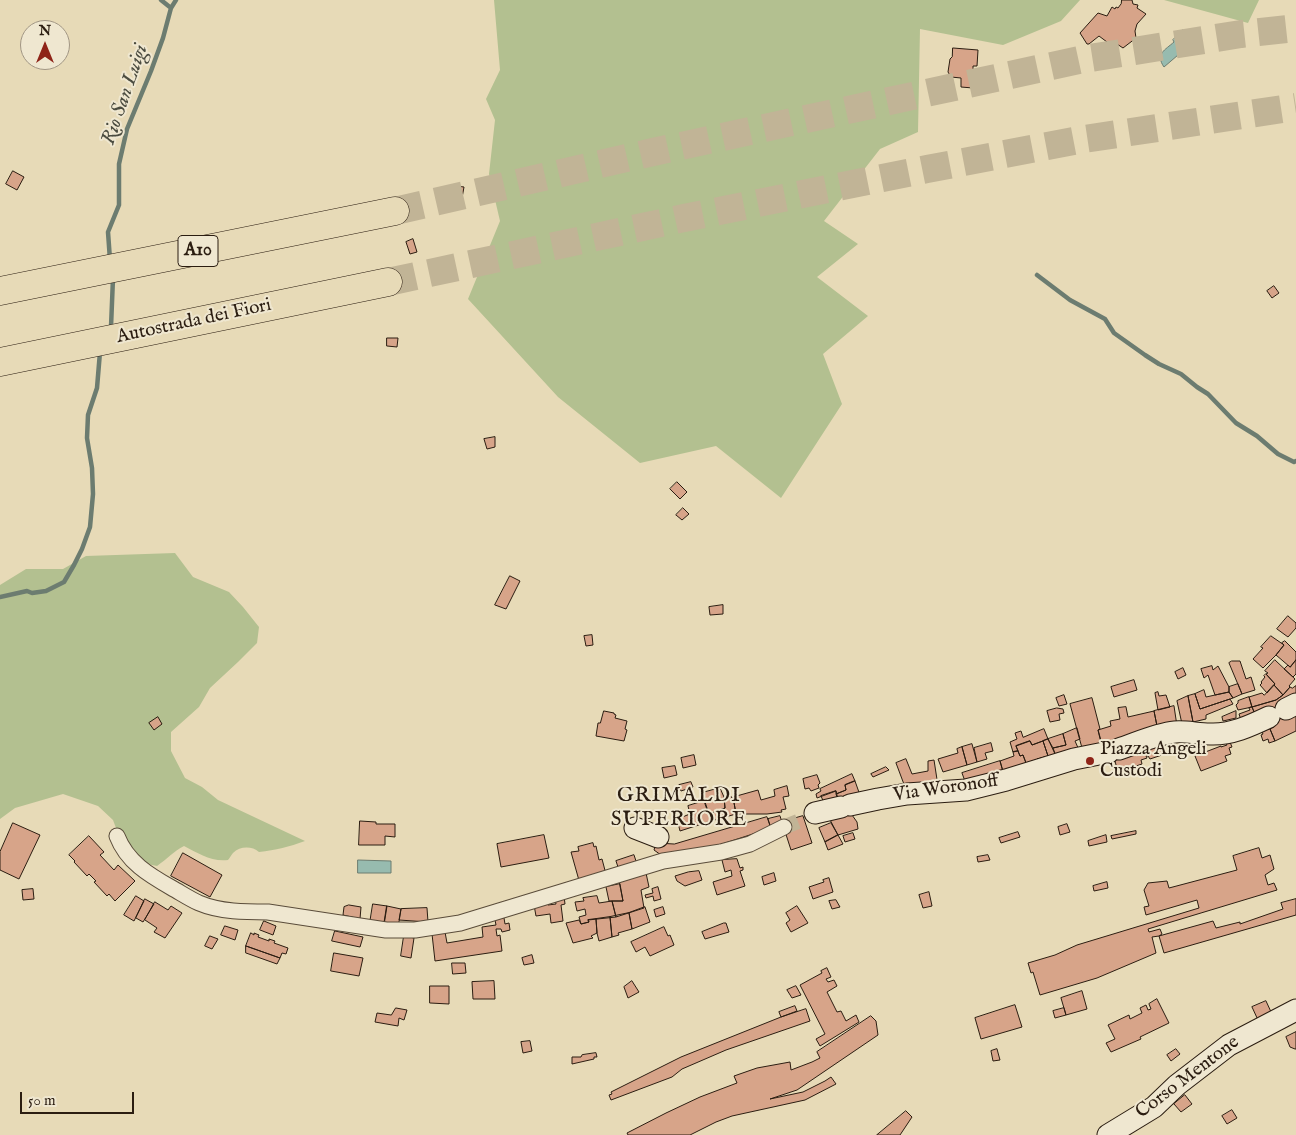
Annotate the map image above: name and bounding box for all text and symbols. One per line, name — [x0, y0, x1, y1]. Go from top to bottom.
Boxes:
north arrow — [20, 20, 70, 70]
text: N — [39, 22, 51, 40]
water label: Rio San Luigi — [98, 42, 154, 148]
road number: A10 — [178, 236, 218, 266]
street label: Autostrada dei Fiori — [115, 294, 273, 350]
place label: Piazza Angeli Custodi — [1100, 739, 1207, 783]
marker: Piazza Angeli Custodi — [1084, 755, 1096, 767]
street label: Via Woronoff — [892, 770, 1000, 808]
district label: GRIMALDI SUPERIORE — [610, 784, 748, 834]
street label: Corso Mentone — [1132, 1032, 1244, 1124]
scale bar — [22, 1082, 136, 1114]
text: 50 m — [28, 1091, 56, 1110]

